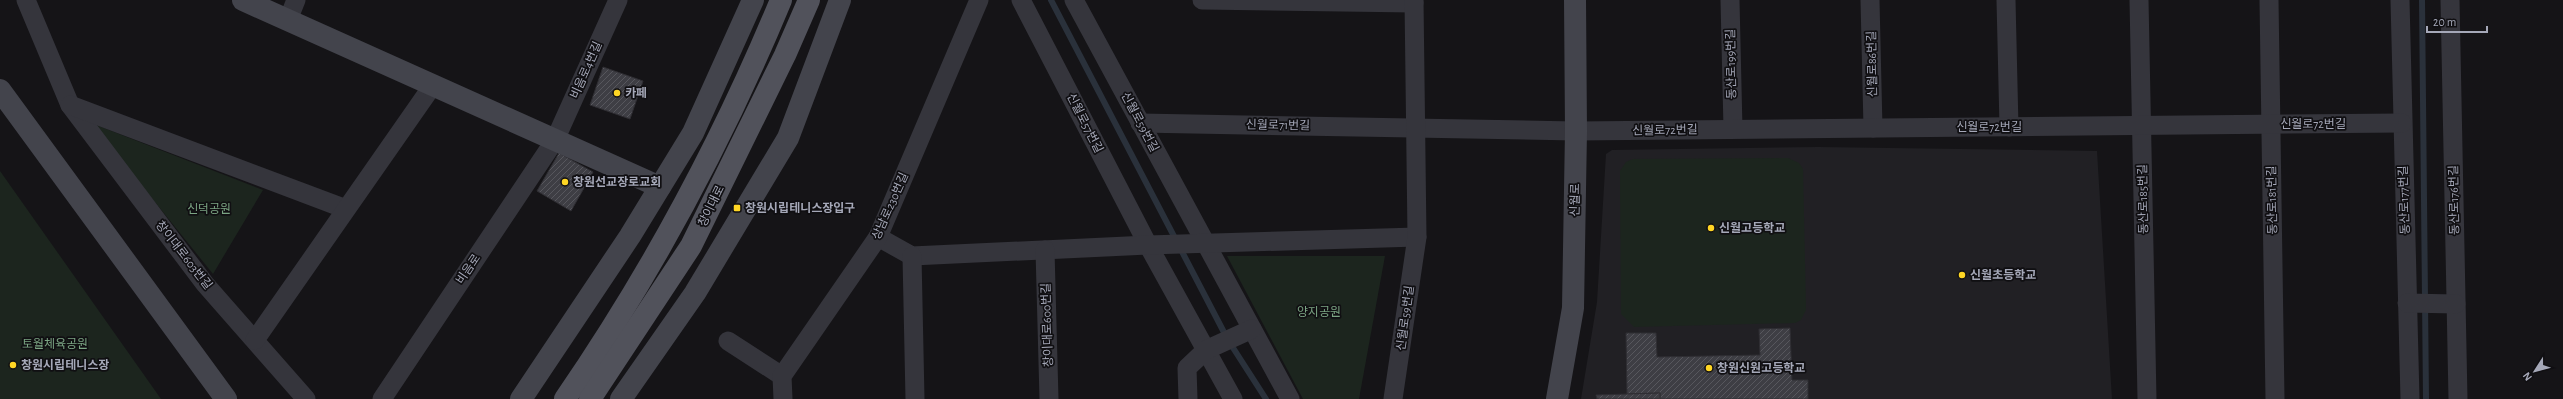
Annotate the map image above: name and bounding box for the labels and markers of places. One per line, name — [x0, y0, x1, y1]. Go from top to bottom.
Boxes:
place label: 카페 — [625, 87, 647, 99]
marker: 카페 — [612, 88, 622, 98]
place label: 창원선교장로교회 — [573, 176, 661, 188]
marker: 창원선교장로교회 — [560, 177, 570, 187]
place label: 창원시립테니스장입구 — [745, 202, 855, 214]
marker: 창원시립테니스장입구 — [732, 203, 742, 213]
place label: 신월고등학교 — [1719, 221, 1785, 234]
marker: 신월고등학교 — [1706, 223, 1716, 233]
place label: 신월초등학교 — [1970, 268, 2036, 281]
marker: 신월초등학교 — [1957, 270, 1967, 280]
place label: 창원시립테니스장 — [21, 359, 109, 371]
marker: 창원시립테니스장 — [8, 360, 18, 370]
place label: 창원신원고등학교 — [1717, 361, 1805, 374]
marker: 창원신원고등학교 — [1704, 363, 1714, 373]

